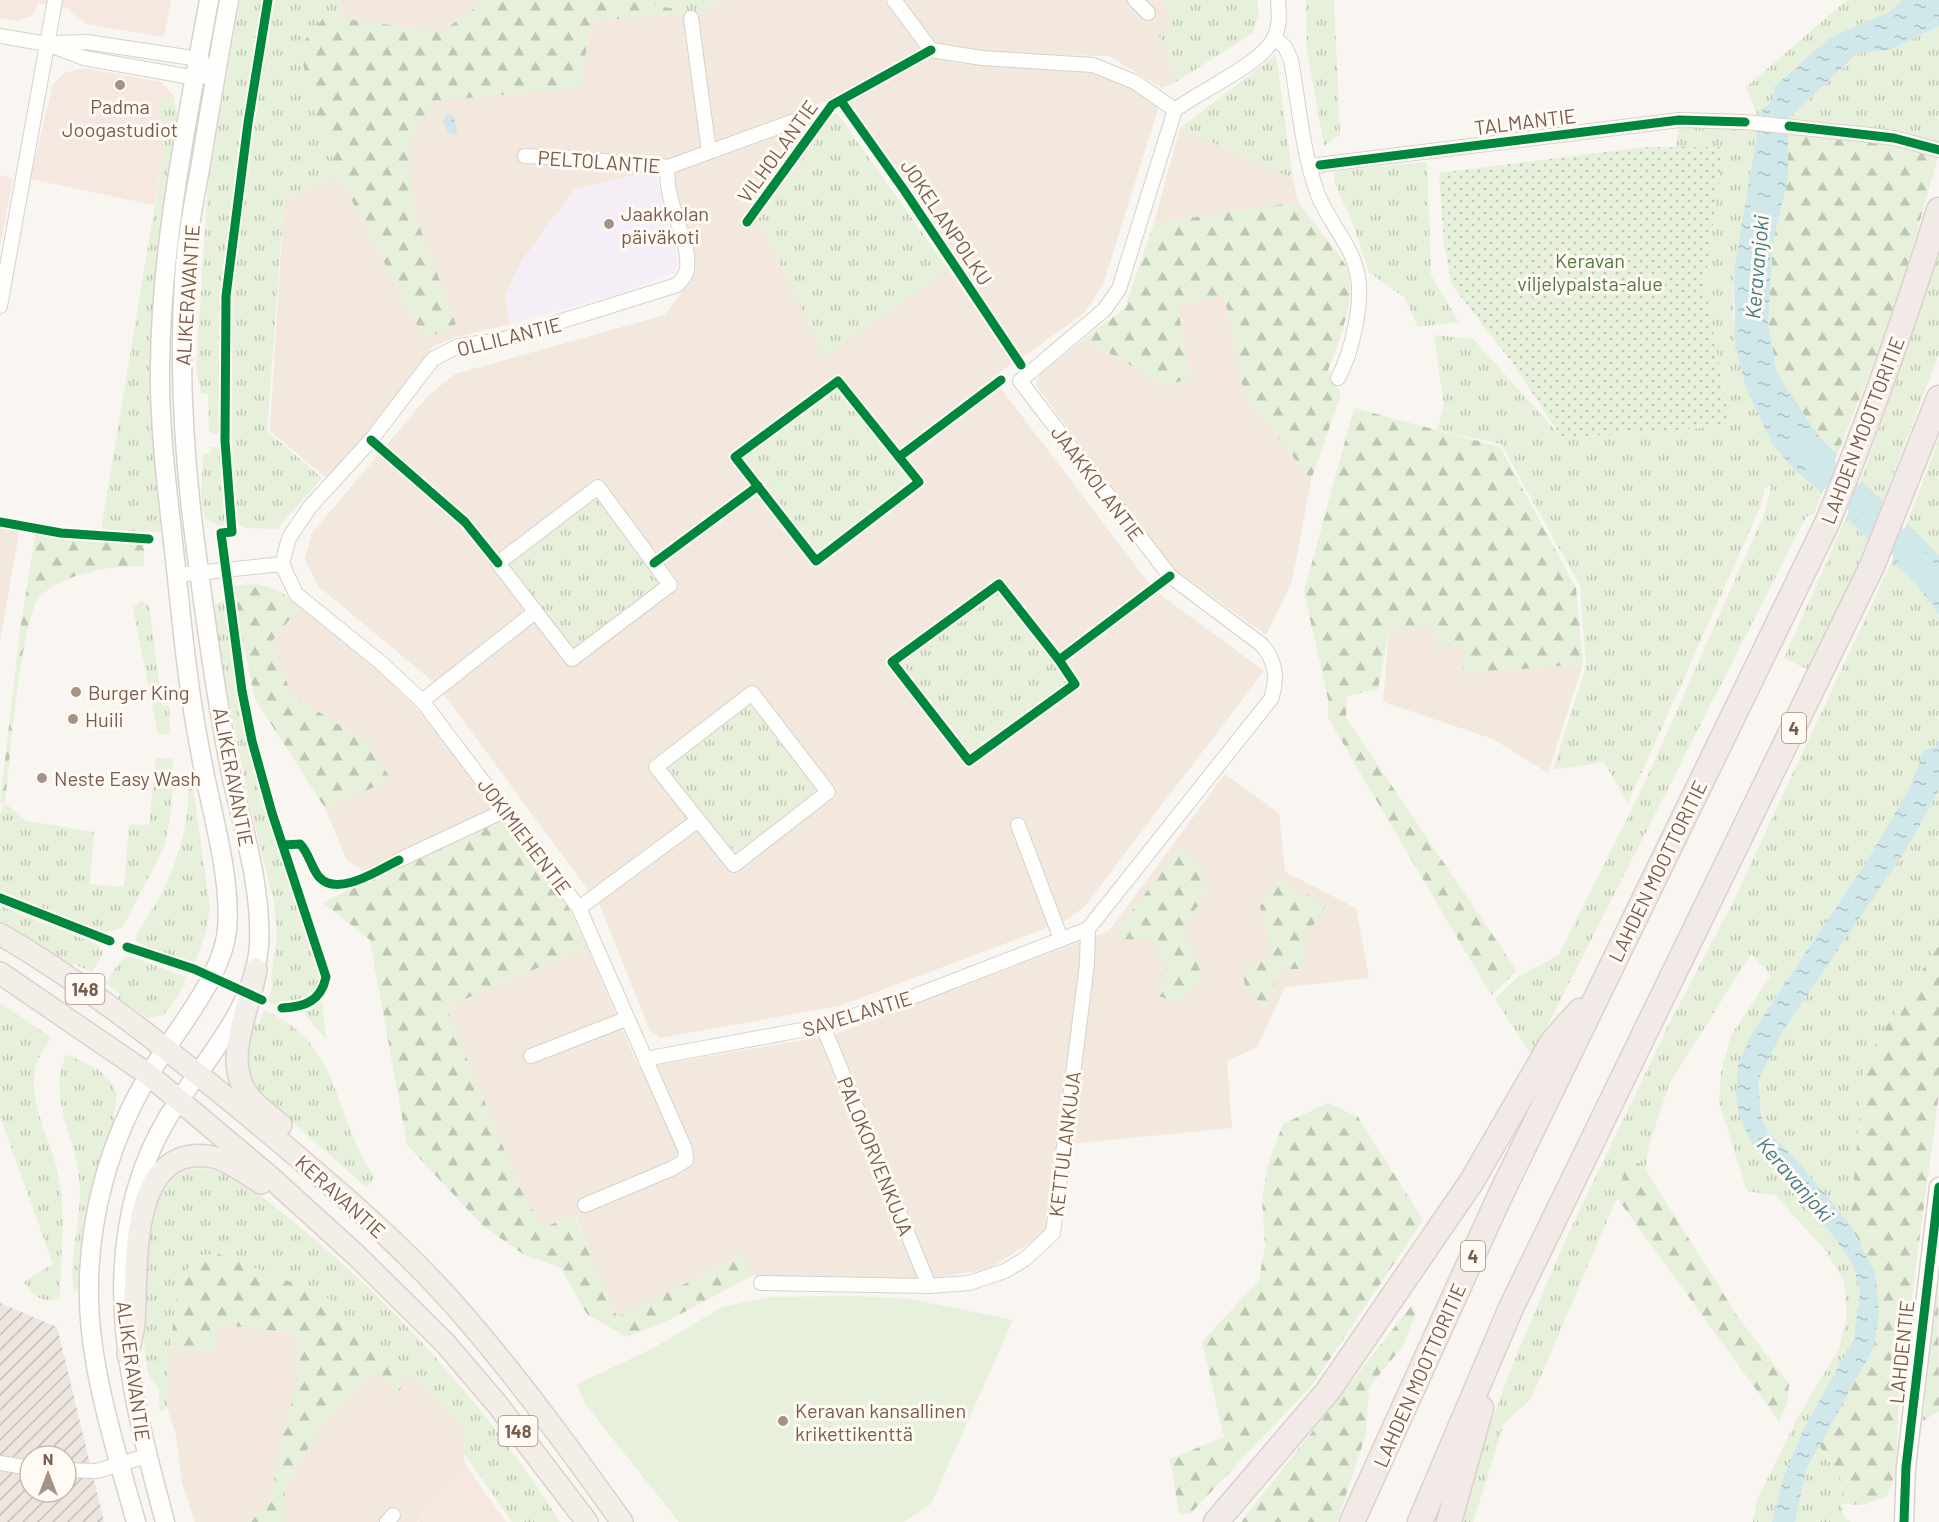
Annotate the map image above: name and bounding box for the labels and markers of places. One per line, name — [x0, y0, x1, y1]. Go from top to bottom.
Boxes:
marker: Padma Joogastudiot — [113, 78, 127, 92]
place label: Padma Joogastudiot — [62, 94, 178, 141]
place label: Jaakkolan päiväkoti — [621, 201, 709, 248]
marker: Jaakkolan päiväkoti — [602, 217, 616, 231]
place label: Burger King — [88, 680, 189, 704]
marker: Burger King — [69, 685, 83, 699]
place label: Huili — [85, 707, 124, 731]
marker: Huili — [66, 712, 80, 726]
place label: Neste Easy Wash — [54, 766, 201, 790]
marker: Neste Easy Wash — [35, 771, 49, 785]
place label: Keravan kansallinen krikettikenttä — [795, 1398, 966, 1445]
marker: Keravan kansallinen krikettikenttä — [776, 1414, 790, 1428]

